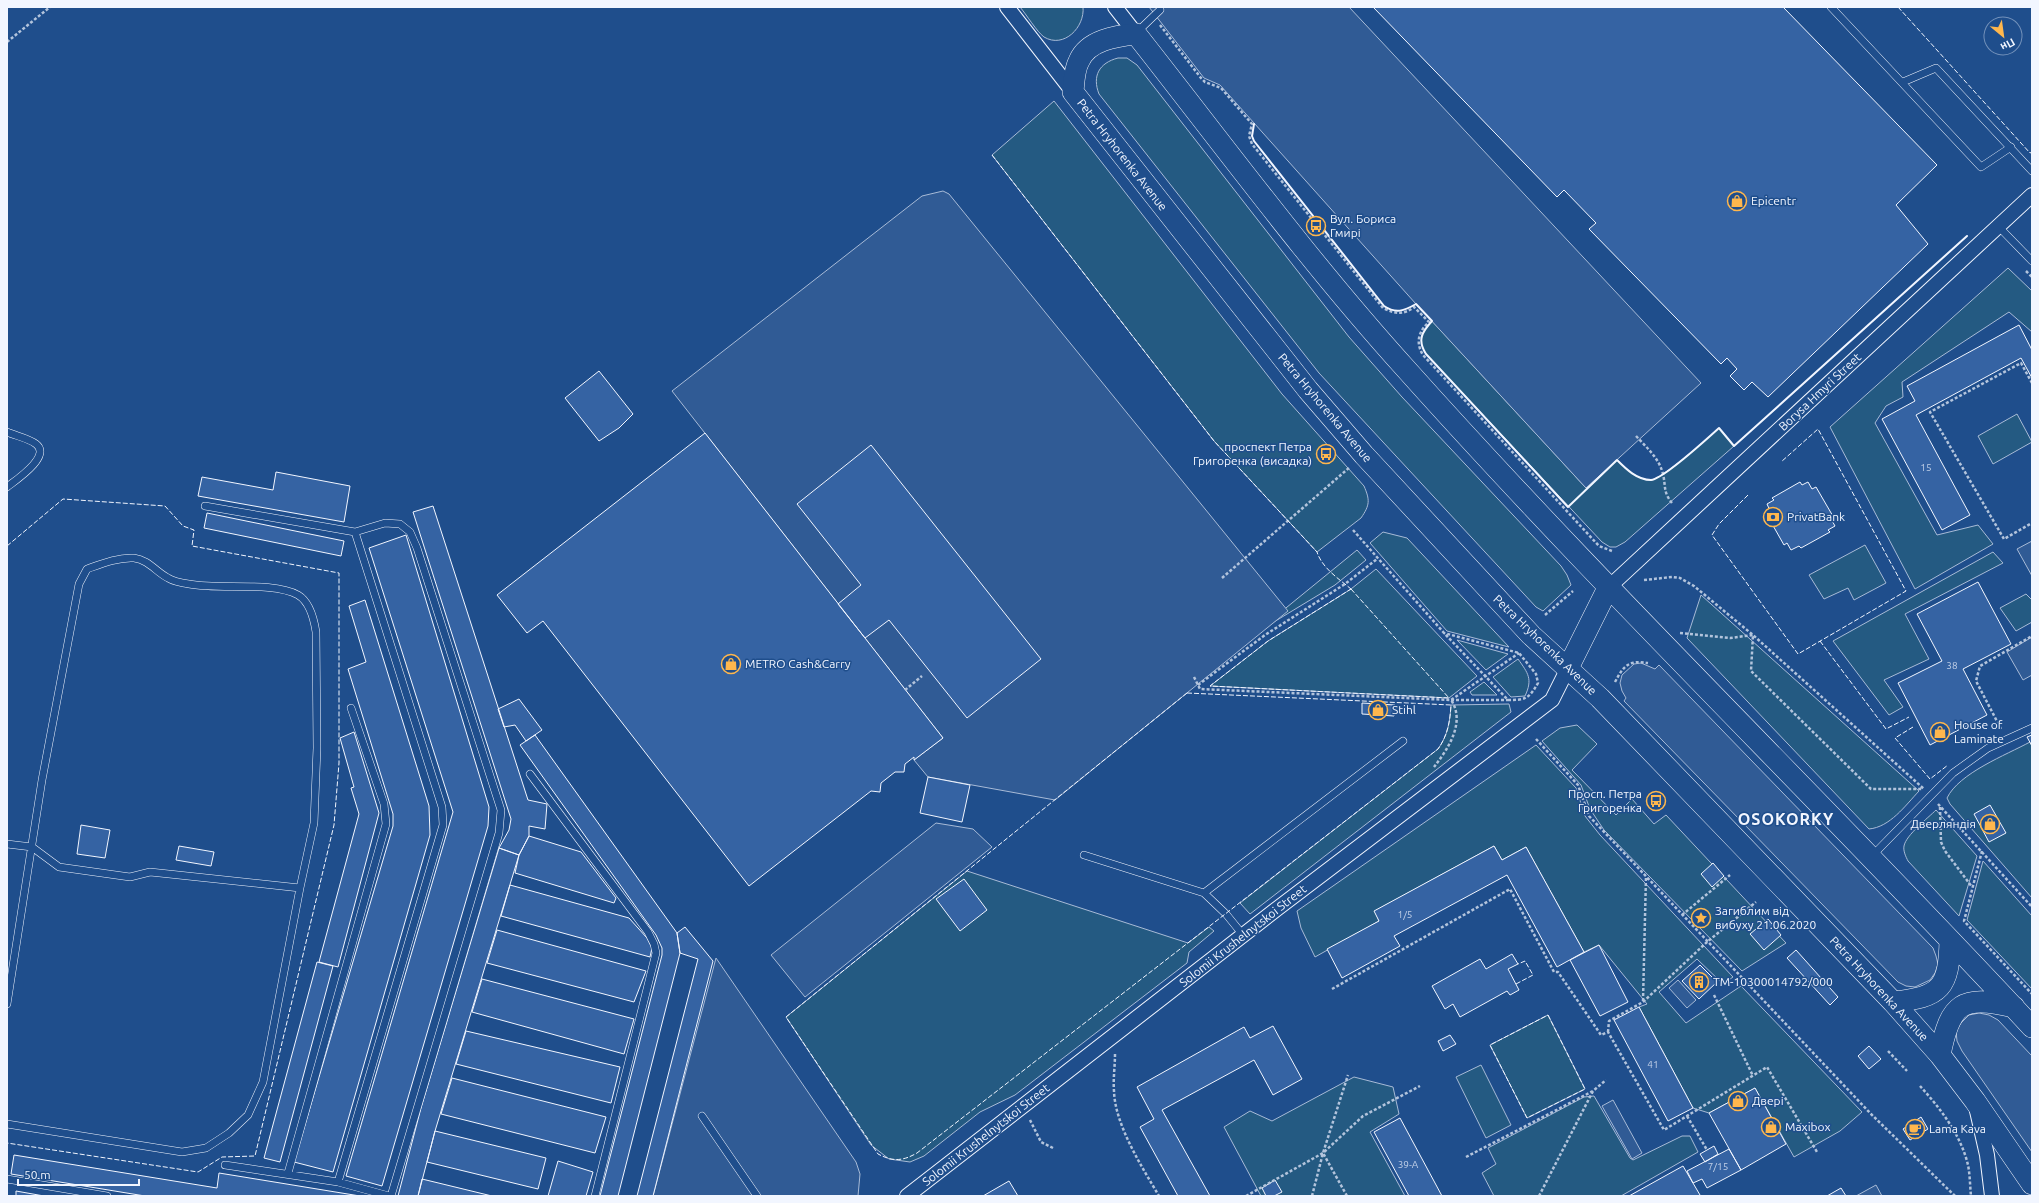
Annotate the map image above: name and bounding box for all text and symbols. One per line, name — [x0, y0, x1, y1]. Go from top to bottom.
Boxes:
north arrow — [1983, 16, 2023, 56]
text: Пн — [1999, 36, 2017, 53]
street label: Petra Hryhorenka Avenue — [1075, 96, 1170, 213]
shop icon: Epicentr — [1726, 190, 1748, 212]
place label: Epicentr — [1751, 194, 1796, 207]
place label: Вул. Бориса Гмирі — [1330, 212, 1396, 239]
bus stop icon: Вул. Бориса Гмирі — [1305, 215, 1327, 237]
street label: Borysa Hmyri Street — [1776, 350, 1864, 433]
street label: Petra Hryhorenka Avenue — [1276, 351, 1375, 465]
place label: проспект Петра Григоренка (висадка) — [1193, 440, 1312, 468]
bus stop icon: проспект Петра Григоренка (висадка) — [1315, 443, 1337, 465]
house number: 15 — [1920, 462, 1932, 473]
bank icon: PrivatBank — [1762, 506, 1784, 528]
place label: PrivatBank — [1787, 510, 1845, 523]
street label: Petra Hryhorenka Avenue — [1491, 592, 1599, 697]
shop icon: METRO Cash&Carry — [720, 653, 742, 675]
place label: METRO Cash&Carry — [745, 657, 851, 670]
house number: 38 — [1946, 660, 1958, 671]
shop icon: Stihl — [1367, 699, 1389, 721]
place label: Stihl — [1392, 703, 1416, 716]
place label: House of Laminate — [1954, 718, 2004, 745]
shop icon: House of Laminate — [1929, 721, 1951, 743]
place label: Просп. Петра Григоренка — [1568, 787, 1642, 814]
bus stop icon: Просп. Петра Григоренка — [1645, 790, 1667, 812]
district label: OSOKORKY — [1738, 810, 1834, 828]
shop icon: Дверляндія — [1979, 813, 2001, 835]
place label: Дверляндія — [1910, 817, 1976, 830]
street label: Solomii Krushelnytskoi Street — [1177, 882, 1309, 989]
place label: Загиблим від вибуху 21.06.2020 — [1715, 904, 1817, 931]
place icon: Загиблим від вибуху 21.06.2020 — [1690, 907, 1712, 929]
house number: 1/5 — [1398, 909, 1412, 920]
street label: Petra Hryhorenka Avenue — [1828, 934, 1931, 1044]
building icon: ТМ-10300014792/000 — [1688, 971, 1710, 993]
place label: ТМ-10300014792/000 — [1713, 975, 1833, 988]
house number: 41 — [1647, 1059, 1659, 1070]
street label: Solomii Krushelnytskoi Street — [920, 1081, 1052, 1188]
shop icon: Двері — [1727, 1090, 1749, 1112]
place label: Двері — [1752, 1094, 1784, 1107]
shop icon: Maxibox — [1760, 1116, 1782, 1138]
cafe icon: Lama Kava — [1904, 1118, 1926, 1140]
place label: Maxibox — [1785, 1120, 1831, 1133]
place label: Lama Kava — [1929, 1122, 1986, 1135]
house number: 39-А — [1398, 1159, 1419, 1170]
scale bar — [18, 1161, 139, 1187]
house number: 7/15 — [1708, 1161, 1728, 1172]
text: 50 m — [24, 1168, 51, 1181]

